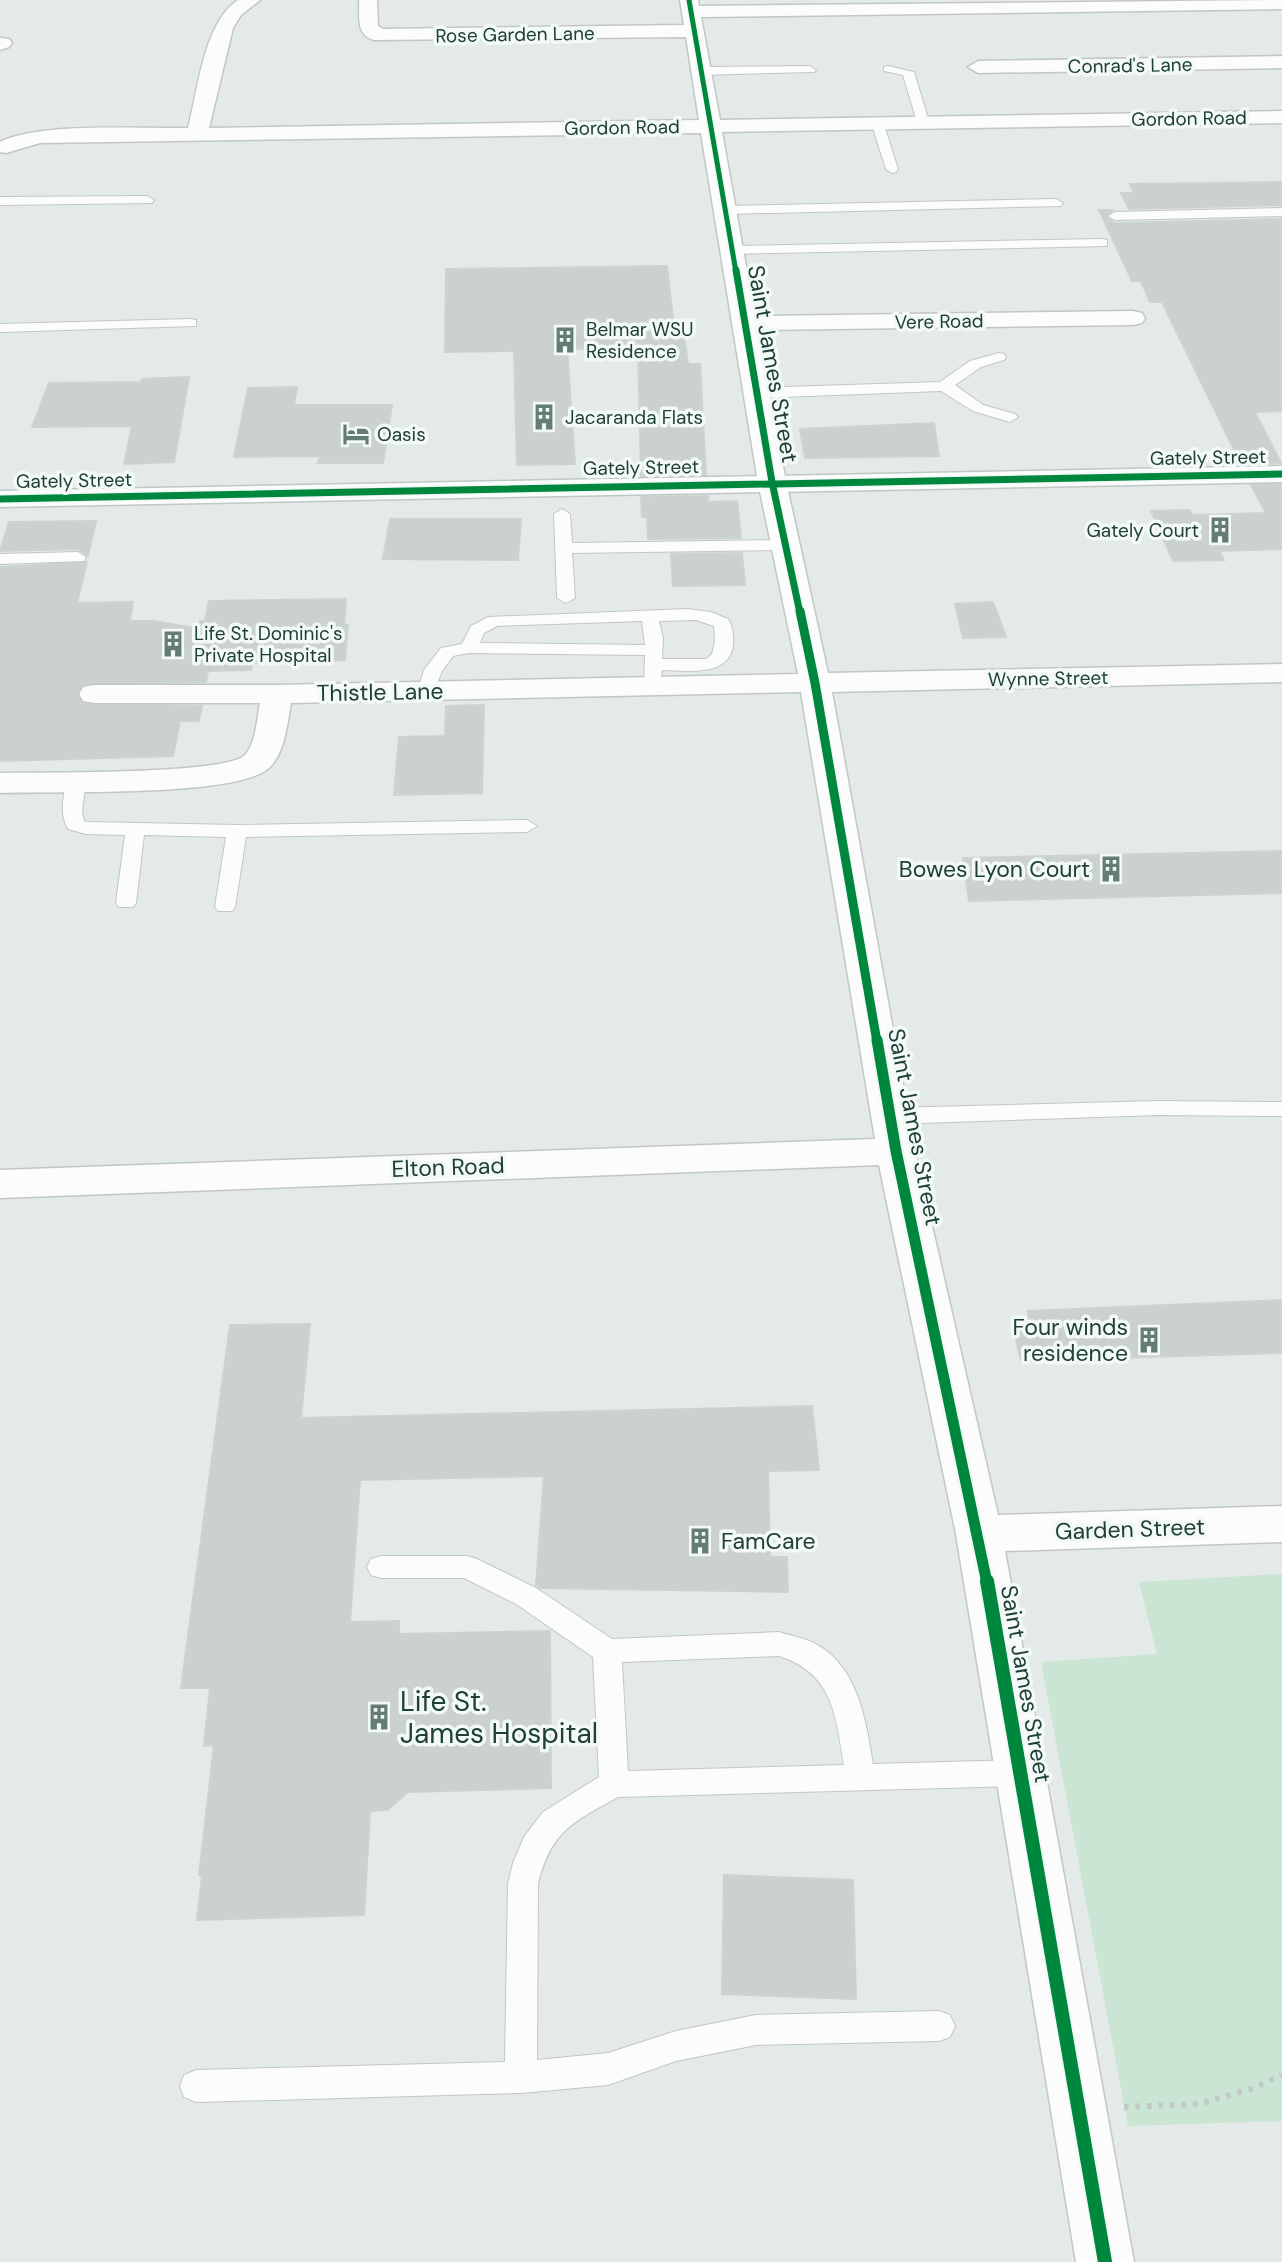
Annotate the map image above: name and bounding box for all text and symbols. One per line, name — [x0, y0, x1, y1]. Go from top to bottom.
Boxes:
street label: Rose Garden Lane — [435, 21, 595, 48]
street label: Conrad's Lane — [1067, 52, 1193, 79]
street label: Gordon Road — [1131, 105, 1247, 132]
street label: Gordon Road — [564, 114, 680, 141]
street label: Saint James Street — [741, 263, 805, 465]
street label: Vere Road — [894, 308, 984, 335]
place label: Belmar WSU Residence — [586, 317, 693, 364]
building icon: Belmar WSU Residence — [550, 325, 580, 355]
building icon: Jacaranda Flats — [529, 402, 559, 432]
place label: Jacaranda Flats — [565, 405, 703, 430]
hotel icon: Oasis — [341, 419, 371, 449]
place label: Oasis — [377, 422, 426, 447]
street label: Gately Street — [1150, 444, 1266, 471]
street label: Gately Street — [583, 454, 699, 481]
street label: Gately Street — [16, 467, 132, 494]
building icon: Gately Court — [1205, 515, 1235, 545]
place label: Gately Court — [1086, 518, 1199, 543]
place label: Life St. Dominic's Private Hospital — [194, 621, 343, 668]
building icon: Life St. Dominic's Private Hospital — [158, 629, 188, 659]
street label: Wynne Street — [988, 665, 1108, 692]
street label: Thistle Lane — [316, 676, 444, 708]
place label: Bowes Lyon Court — [899, 854, 1090, 884]
building icon: Bowes Lyon Court — [1096, 854, 1126, 884]
street label: Saint James Street — [881, 1026, 949, 1228]
street label: Elton Road — [391, 1150, 505, 1184]
place label: Four winds residence — [1012, 1312, 1128, 1368]
building icon: Four winds residence — [1134, 1325, 1164, 1355]
street label: Garden Street — [1055, 1511, 1205, 1547]
building icon: FamCare — [685, 1526, 715, 1556]
place label: FamCare — [721, 1526, 816, 1556]
street label: Saint James Street — [994, 1583, 1058, 1785]
place label: Life St. James Hospital — [400, 1683, 598, 1752]
building icon: Life St. James Hospital — [364, 1702, 394, 1732]

